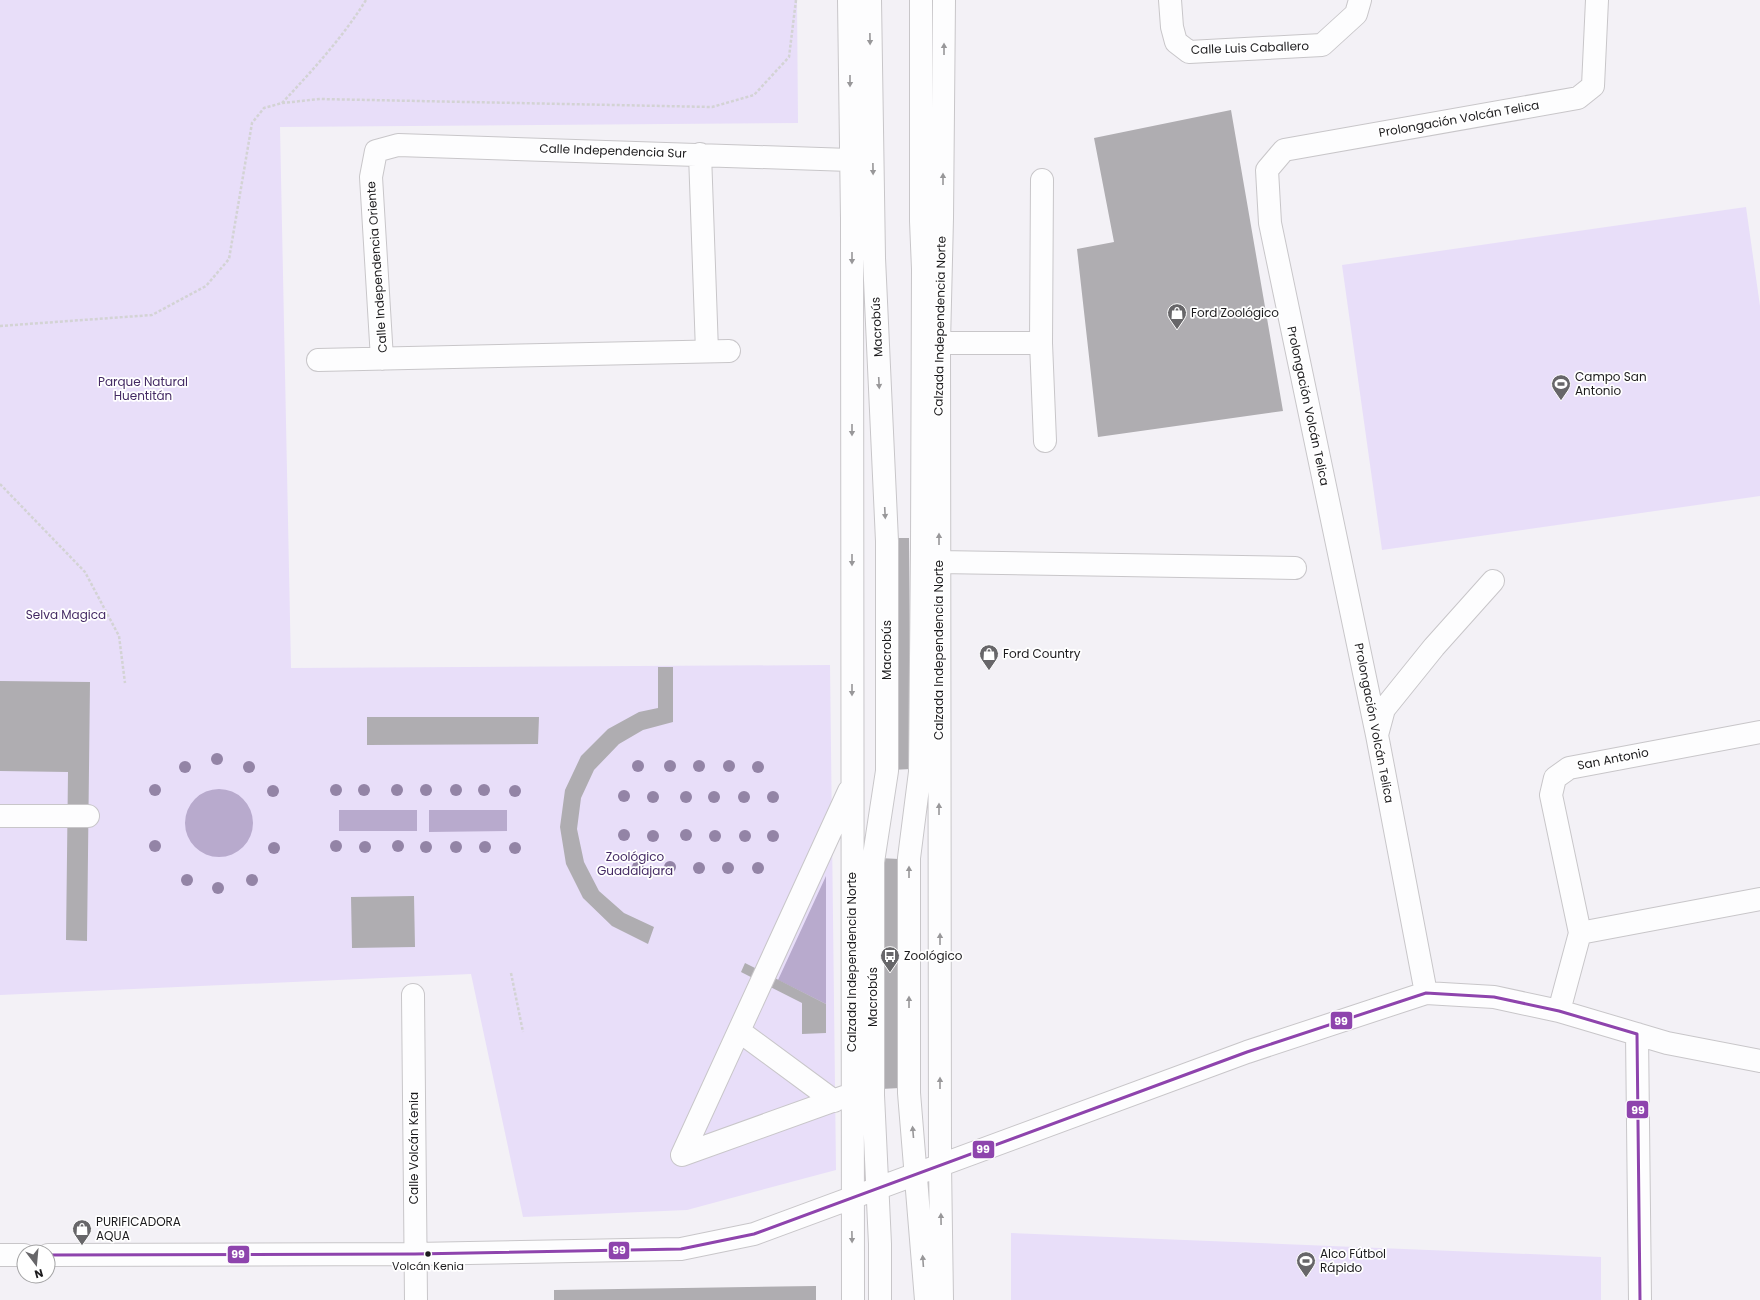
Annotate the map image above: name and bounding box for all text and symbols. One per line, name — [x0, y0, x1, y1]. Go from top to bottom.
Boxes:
one-way arrow — [867, 33, 873, 46]
street label: Calle Luis Caballero — [1191, 37, 1310, 58]
one-way arrow — [941, 42, 947, 55]
one-way arrow — [847, 75, 853, 88]
street label: Prolongación Volcán Telica — [1377, 96, 1541, 141]
street label: Calle Independencia Sur — [539, 139, 687, 162]
one-way arrow — [869, 163, 876, 175]
one-way arrow — [940, 172, 946, 185]
street label: Calle Independencia Oriente — [362, 181, 391, 353]
street label: Calzada Independencia Norte — [929, 236, 950, 416]
one-way arrow — [849, 252, 855, 265]
street label: Macrobús — [866, 297, 887, 357]
shop icon: Ford Zoológico — [1166, 302, 1188, 330]
place label: Ford Zoológico — [1191, 304, 1279, 321]
street label: Prolongación Volcán Telica — [1283, 325, 1334, 487]
place label: Campo San Antonio — [1575, 368, 1647, 399]
park label: Parque Natural Huentitán — [98, 373, 188, 404]
sports icon: Campo San Antonio — [1550, 373, 1572, 401]
one-way arrow — [876, 377, 883, 389]
one-way arrow — [849, 424, 855, 437]
one-way arrow — [882, 507, 889, 519]
one-way arrow — [936, 532, 942, 545]
one-way arrow — [849, 554, 855, 567]
street label: Calzada Independencia Norte — [930, 560, 947, 740]
park label: Selva Magica — [26, 606, 106, 623]
street label: Macrobús — [878, 620, 895, 680]
street label: Prolongación Volcán Telica — [1351, 641, 1398, 804]
shop icon: Ford Country — [978, 643, 1000, 671]
place label: Ford Country — [1003, 645, 1081, 662]
one-way arrow — [849, 684, 855, 697]
street label: San Antonio — [1576, 743, 1650, 774]
one-way arrow — [936, 802, 942, 815]
park label: Zoológico Guadalajara — [597, 848, 673, 879]
one-way arrow — [906, 865, 912, 878]
street label: Calzada Independencia Norte — [843, 872, 860, 1052]
one-way arrow — [937, 932, 943, 945]
bus stop icon: Zoológico — [879, 945, 901, 973]
place label: Zoológico — [904, 947, 963, 964]
street label: Macrobús — [864, 967, 881, 1027]
one-way arrow — [906, 995, 912, 1008]
line badge: 99 — [1330, 1011, 1353, 1030]
text: 99 — [1334, 1013, 1348, 1029]
one-way arrow — [937, 1076, 943, 1089]
street label: Calle Volcán Kenia — [405, 1092, 422, 1204]
line badge: 99 — [1626, 1100, 1649, 1119]
text: 99 — [1631, 1102, 1645, 1118]
one-way arrow — [909, 1126, 916, 1138]
line badge: 99 — [972, 1140, 995, 1159]
text: 99 — [976, 1141, 990, 1157]
one-way arrow — [938, 1212, 944, 1225]
place label: PURIFICADORA AQUA — [96, 1213, 181, 1244]
shop icon: PURIFICADORA AQUA — [71, 1218, 93, 1246]
one-way arrow — [849, 1231, 855, 1244]
line badge: 99 — [608, 1241, 630, 1260]
text: 99 — [612, 1242, 626, 1258]
north arrow — [16, 1244, 56, 1284]
line badge: 99 — [227, 1245, 250, 1264]
place label: Alco Fútbol Rápido — [1320, 1245, 1386, 1276]
text: 99 — [231, 1246, 245, 1262]
marker: Volcán Kenia — [423, 1249, 433, 1259]
sports icon: Alco Fútbol Rápido — [1295, 1250, 1317, 1278]
one-way arrow — [920, 1255, 927, 1267]
place label: Volcán Kenia — [392, 1258, 464, 1274]
text: N — [33, 1265, 45, 1282]

